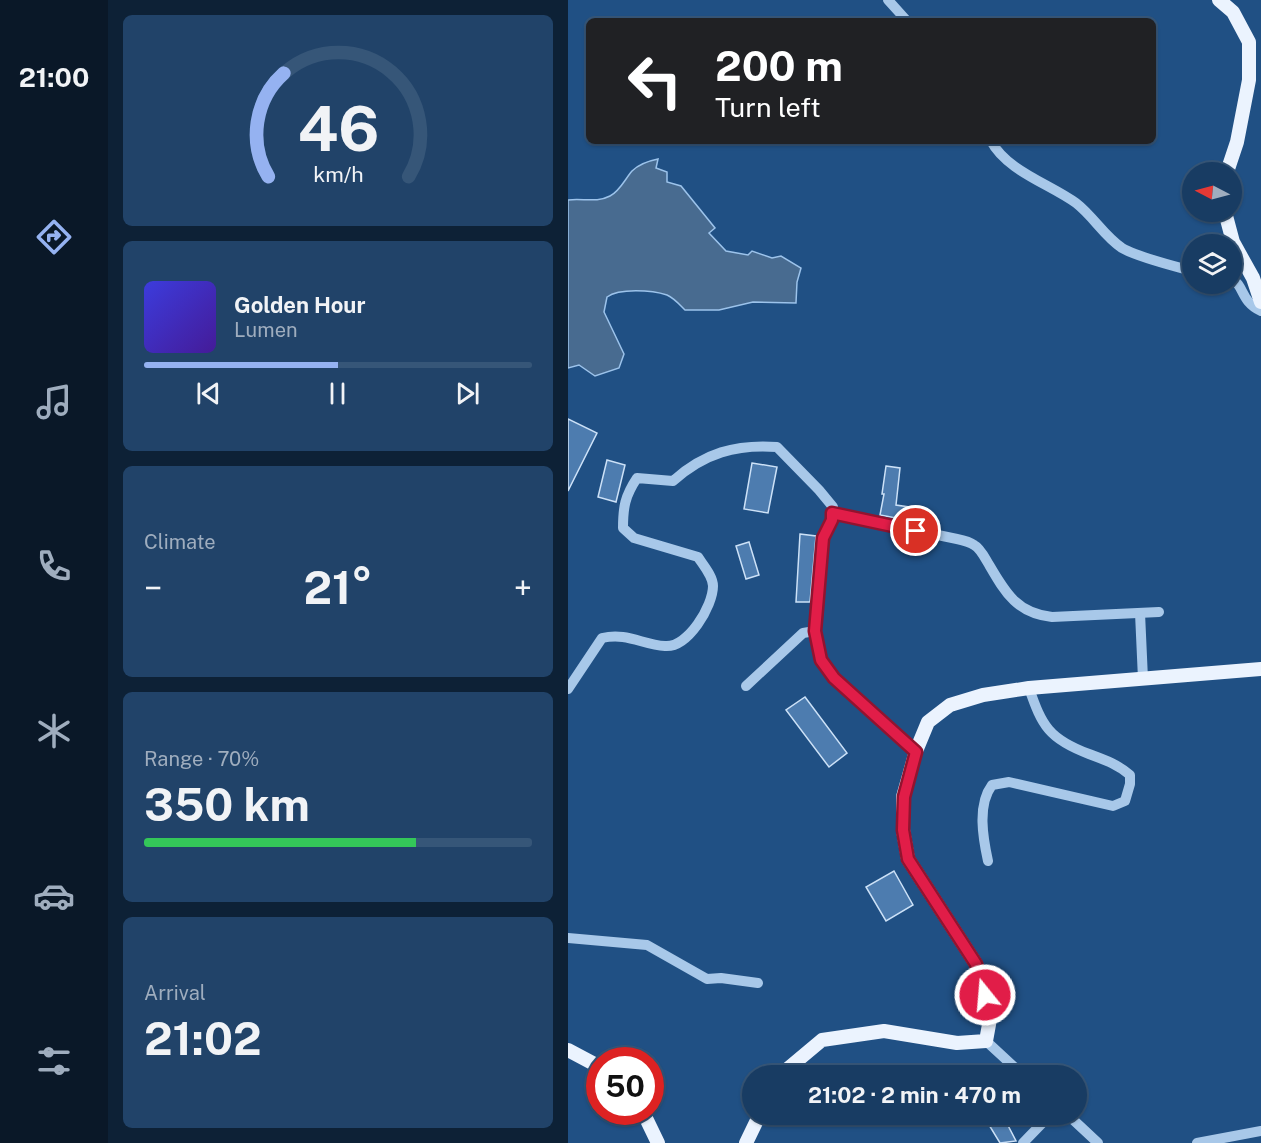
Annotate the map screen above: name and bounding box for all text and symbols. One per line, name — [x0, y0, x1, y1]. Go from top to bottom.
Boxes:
text: 200 m — [715, 41, 843, 90]
icon: left — [616, 42, 694, 120]
text: 21:00 — [19, 61, 89, 93]
text: Turn left — [715, 91, 821, 123]
text: 46 — [297, 92, 379, 165]
north arrow — [1182, 162, 1242, 222]
map controls — [1182, 162, 1242, 294]
text: km/h — [313, 163, 363, 188]
icon: directions — [33, 216, 75, 258]
button: layers — [1182, 234, 1242, 294]
text: Golden Hour — [234, 292, 365, 318]
text: Lumen — [234, 318, 298, 342]
icon: previous — [192, 377, 225, 410]
icon: pause — [321, 377, 354, 410]
icon: next — [451, 377, 484, 410]
icon: music — [33, 381, 75, 423]
pin — [890, 505, 941, 556]
icon: arrive — [899, 514, 932, 547]
text: Climate — [144, 530, 216, 554]
icon: phone — [33, 545, 75, 587]
text: 21° — [303, 561, 373, 614]
text: − — [144, 569, 162, 607]
text: + — [514, 569, 532, 607]
icon: climate — [33, 710, 75, 752]
text: Range · 70% — [144, 747, 259, 771]
text: 350 km — [144, 778, 310, 831]
icon: car — [33, 875, 75, 917]
position arrow — [953, 963, 1017, 1027]
text: Arrival — [144, 981, 206, 1005]
text: 21:02 — [144, 1012, 262, 1065]
icon: filters — [33, 1040, 75, 1082]
speed limit sign: 50 — [586, 1047, 664, 1125]
text: 21:02 · 2 min · 470 m — [808, 1082, 1021, 1108]

